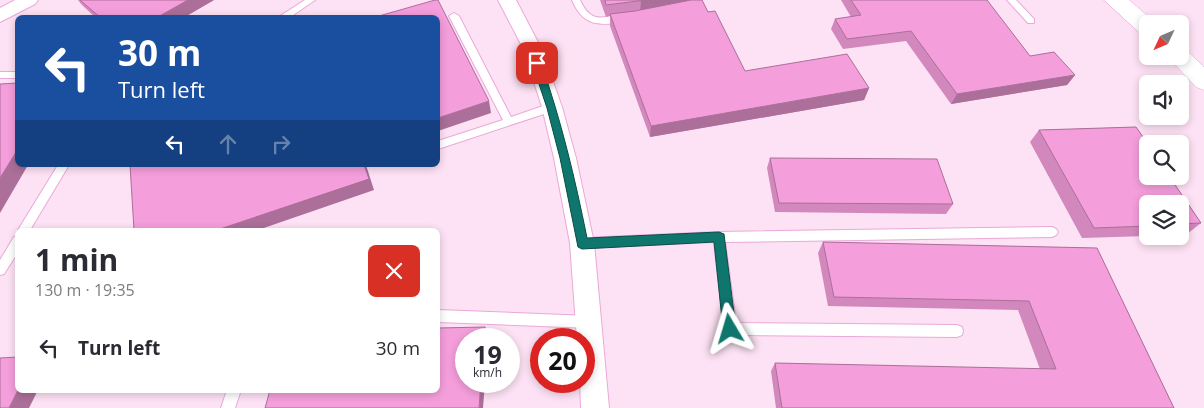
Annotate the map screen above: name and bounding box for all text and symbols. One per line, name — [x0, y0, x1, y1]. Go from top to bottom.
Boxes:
north arrow — [1139, 15, 1189, 65]
map controls — [1139, 15, 1189, 245]
text: 30 m — [118, 29, 201, 76]
icon: left — [35, 35, 100, 100]
pin — [516, 42, 558, 84]
icon: arrive — [523, 49, 551, 77]
text: Turn left — [118, 74, 205, 104]
button: sound — [1139, 75, 1189, 125]
icon: left — [161, 130, 189, 158]
icon: ahead — [214, 130, 242, 158]
icon: right — [267, 130, 295, 158]
button: search — [1139, 135, 1189, 185]
button: layers — [1139, 195, 1189, 245]
text: 1 min — [35, 239, 118, 280]
button: close — [368, 245, 420, 297]
text: 130 m · 19:35 — [35, 279, 135, 301]
position arrow — [703, 302, 755, 354]
speed limit sign: 20 — [530, 328, 595, 393]
icon: left — [35, 334, 63, 362]
text: Turn left — [78, 335, 160, 361]
text: 30 m — [376, 335, 420, 361]
text: 19 — [473, 337, 502, 371]
text: km/h — [473, 364, 502, 381]

